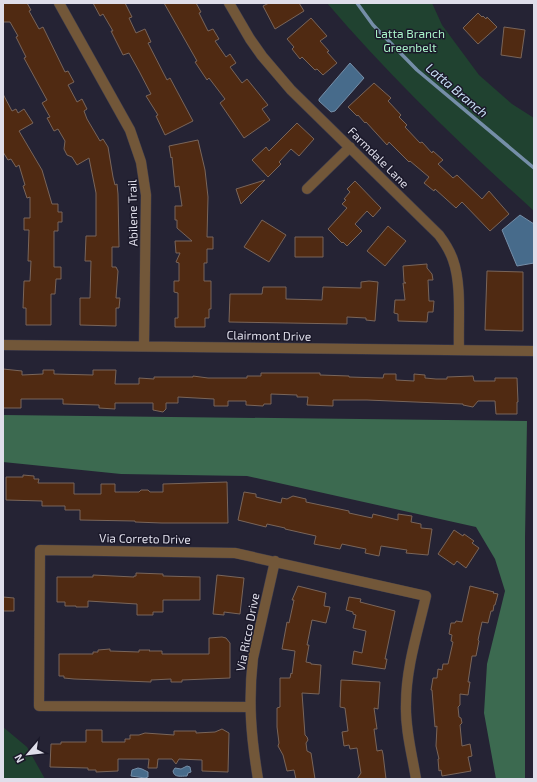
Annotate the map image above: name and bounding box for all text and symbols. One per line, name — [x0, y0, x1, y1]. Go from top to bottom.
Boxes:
park label: Latta Branch Greenbelt — [375, 26, 445, 54]
water label: Latta Branch — [423, 59, 491, 121]
street label: Farmdale Lane — [346, 124, 412, 190]
street label: Abilene Trail — [124, 179, 140, 247]
street label: Clairmont Drive — [226, 327, 312, 343]
street label: Via Correto Drive — [99, 530, 191, 546]
street label: Via Ricco Drive — [233, 592, 261, 672]
north arrow — [8, 734, 48, 774]
text: N — [11, 752, 26, 765]

